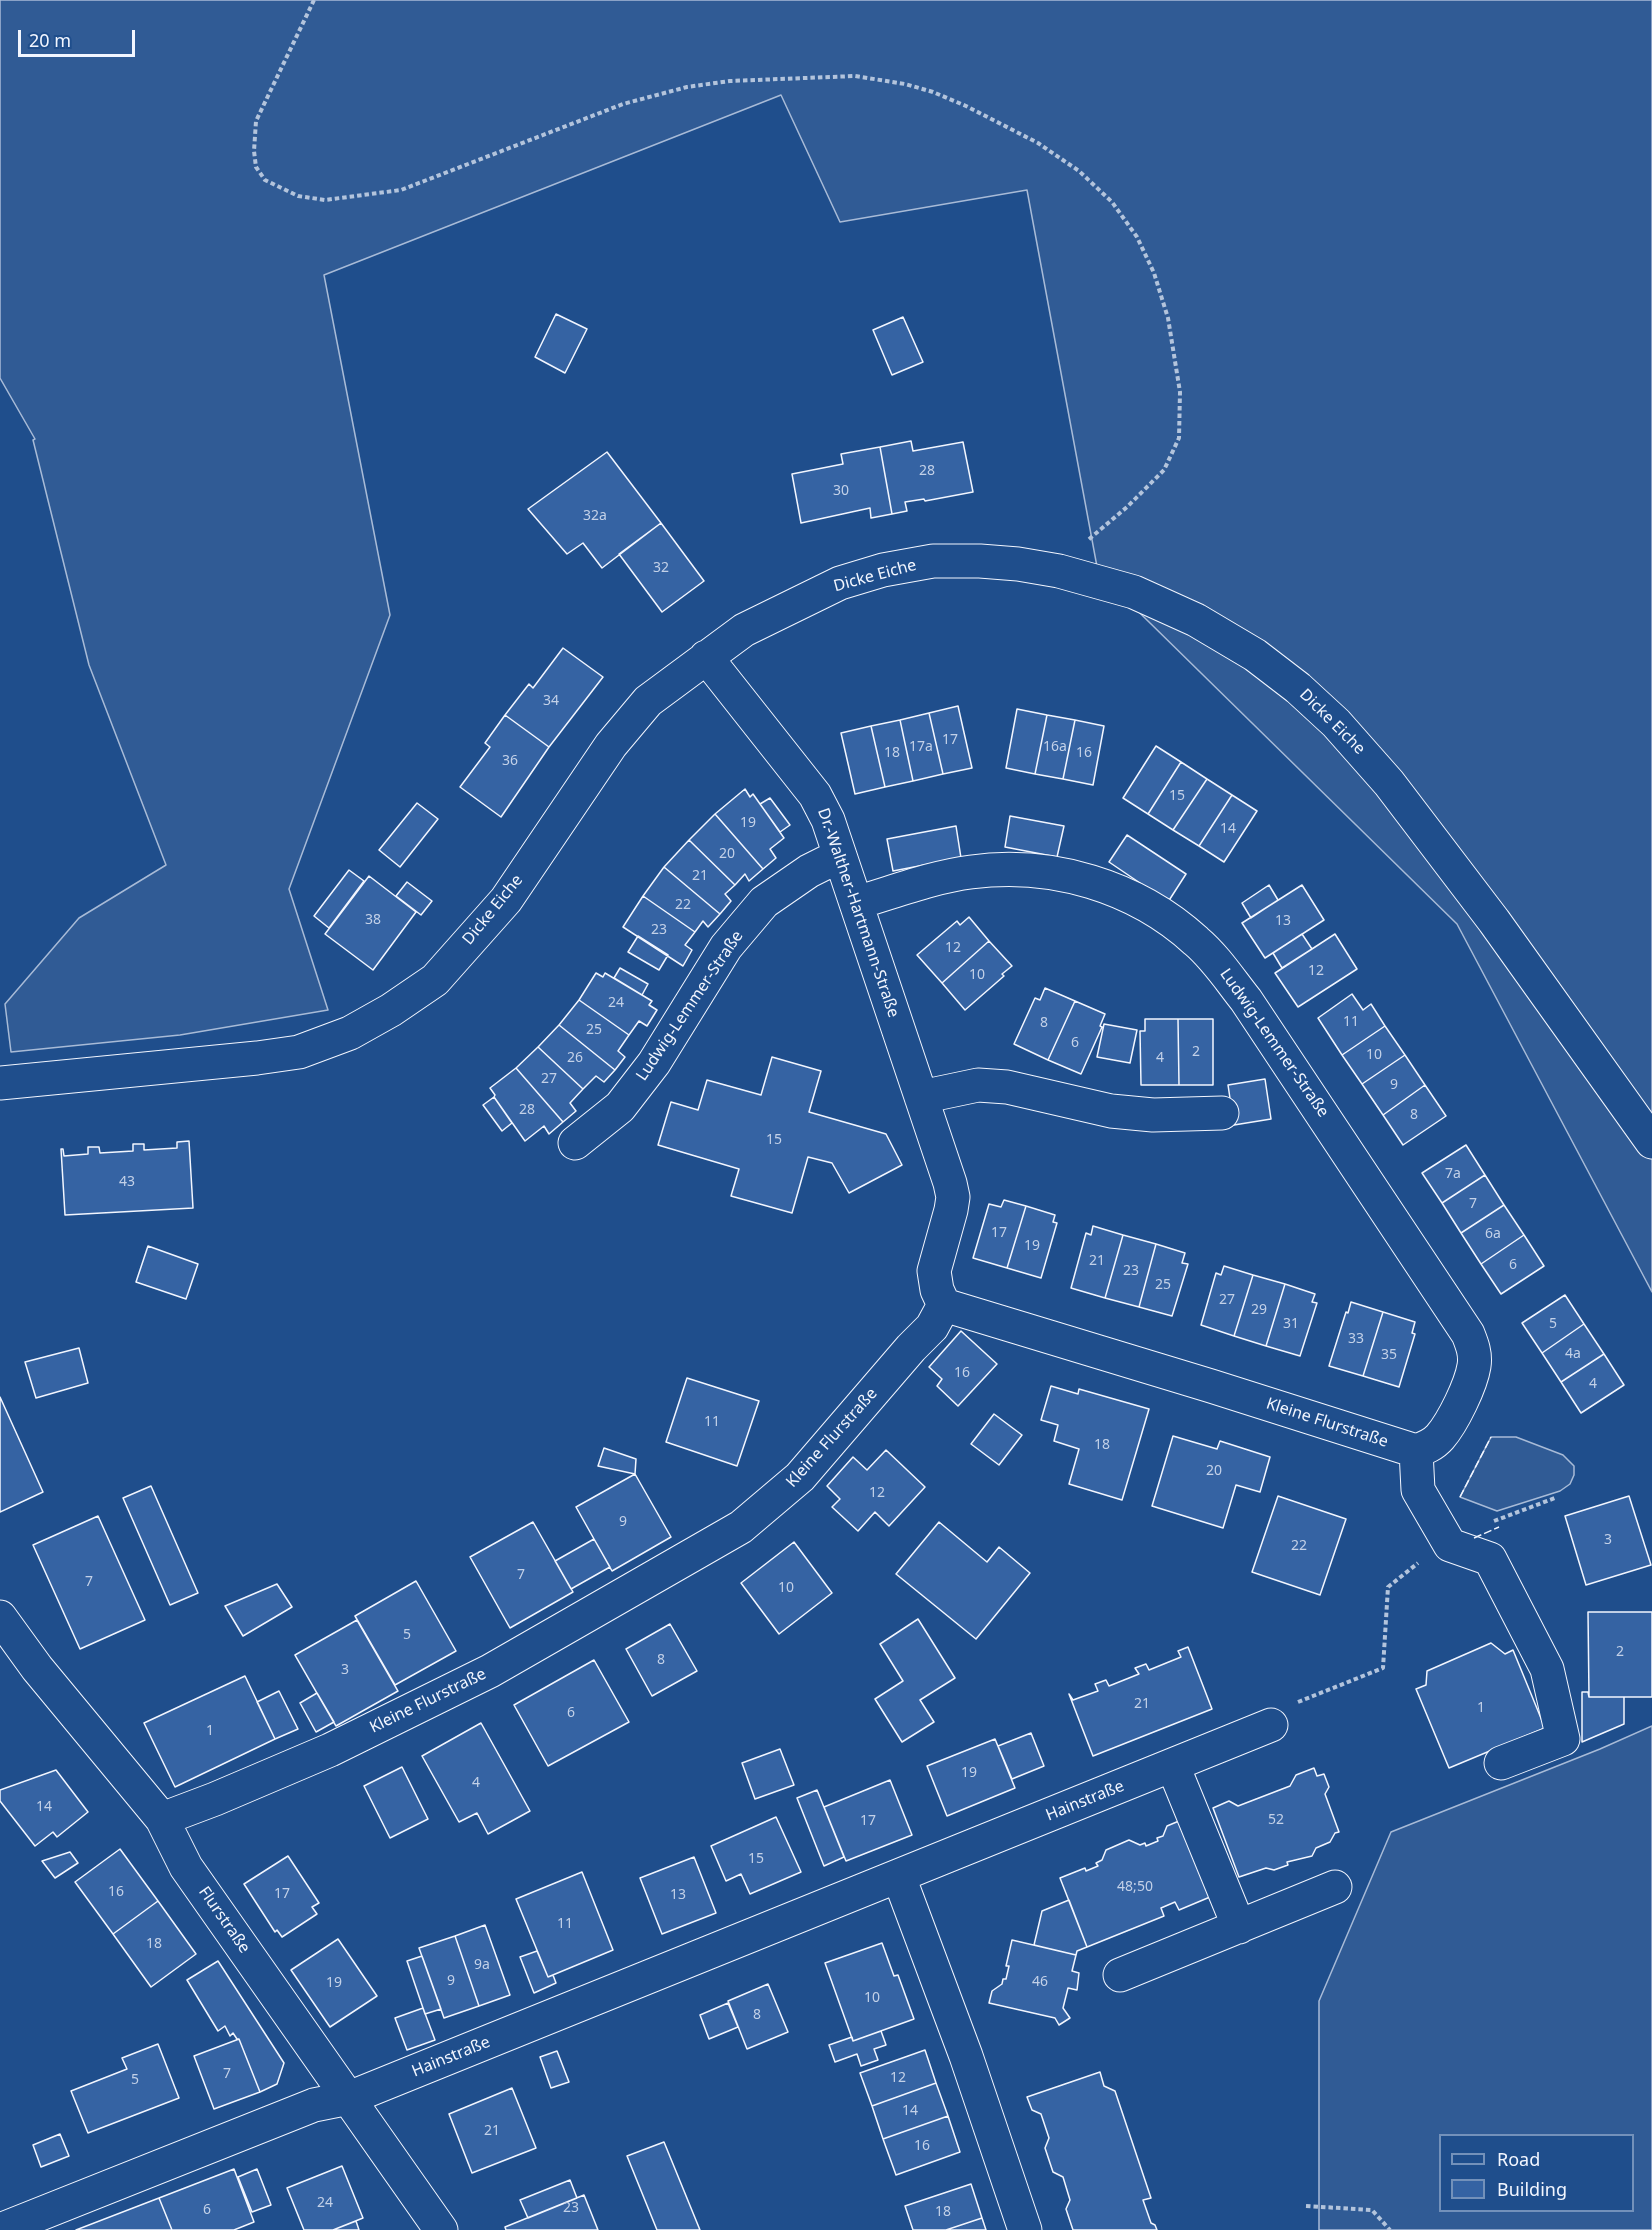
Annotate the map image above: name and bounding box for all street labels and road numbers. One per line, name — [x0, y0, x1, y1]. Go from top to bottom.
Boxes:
street label: Dicke Eiche — [832, 556, 918, 596]
street label: Dicke Eiche — [1295, 685, 1369, 759]
street label: Dr.-Walther-Hartmann-Straße — [813, 806, 903, 1020]
street label: Dicke Eiche — [459, 871, 527, 949]
street label: Ludwig-Lemmer-Straße — [633, 927, 747, 1085]
street label: Ludwig-Lemmer-Straße — [1215, 965, 1333, 1121]
street label: Kleine Flurstraße — [782, 1384, 882, 1492]
street label: Kleine Flurstraße — [1264, 1394, 1390, 1452]
street label: Kleine Flurstraße — [367, 1665, 489, 1737]
street label: Hainstraße — [1043, 1777, 1127, 1825]
street label: Flurstraße — [194, 1883, 254, 1957]
street label: Hainstraße — [409, 2033, 493, 2081]

